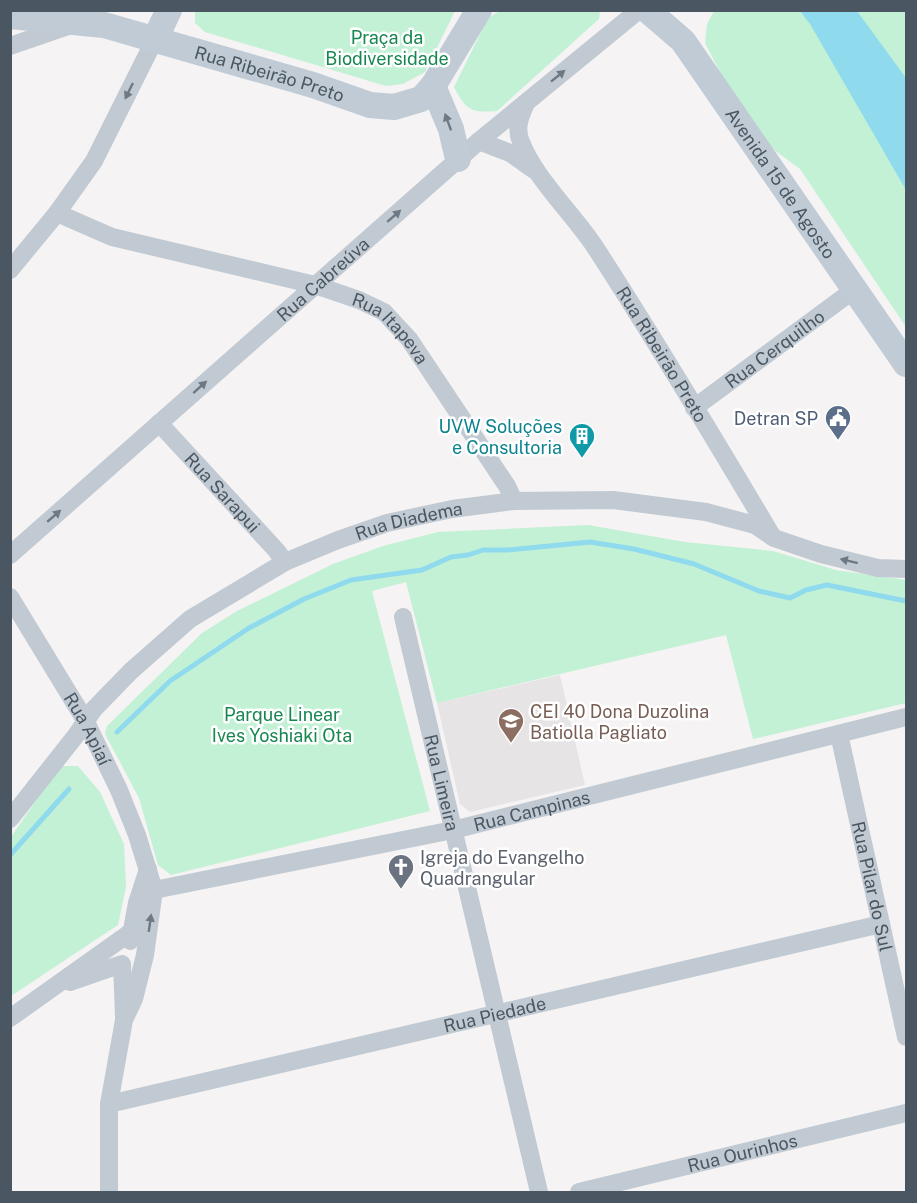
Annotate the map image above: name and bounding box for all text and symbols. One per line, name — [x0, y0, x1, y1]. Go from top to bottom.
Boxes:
park label: Praça da Biodiversidade — [325, 27, 449, 69]
street label: Rua Ribeirão Preto — [192, 41, 347, 106]
one-way arrow — [550, 69, 566, 82]
one-way arrow — [125, 83, 134, 100]
street label: Avenida 15 de Agosto — [722, 104, 840, 262]
one-way arrow — [443, 112, 453, 130]
one-way arrow — [386, 209, 401, 223]
street label: Rua Cabreúva — [272, 233, 373, 325]
street label: Rua Ribeirão Preto — [613, 283, 712, 426]
street label: Rua Itapeva — [350, 288, 433, 368]
street label: Rua Cerquilho — [721, 305, 828, 392]
one-way arrow — [193, 380, 208, 394]
public building icon: Detran SP — [823, 403, 853, 441]
place label: Detran SP — [734, 408, 818, 429]
place label: UVW Soluções e Consultoria — [439, 416, 562, 458]
building icon: UVW Soluções e Consultoria — [567, 421, 597, 459]
street label: Rua Sarapui — [181, 448, 265, 536]
street label: Rua Diadema — [352, 497, 464, 544]
one-way arrow — [46, 510, 61, 523]
one-way arrow — [840, 555, 858, 565]
street label: Rua Apiaí — [60, 688, 116, 769]
place label: CEI 40 Dona Duzolina Batiolla Pagliato — [530, 701, 709, 743]
park label: Parque Linear Ives Yoshiaki Ota — [212, 704, 352, 746]
school or university icon: CEI 40 Dona Duzolina Batiolla Pagliato — [496, 706, 526, 744]
street label: Rua Limeira — [421, 732, 464, 833]
street label: Rua Campinas — [471, 786, 592, 835]
street label: Rua Pilar do Sul — [848, 819, 897, 953]
place label: Igreja do Evangelho Quadrangular — [420, 847, 584, 889]
church icon: Igreja do Evangelho Quadrangular — [386, 852, 416, 890]
one-way arrow — [146, 913, 155, 932]
street label: Rua Piedade — [441, 992, 548, 1036]
street label: Rua Ourinhos — [685, 1129, 799, 1176]

